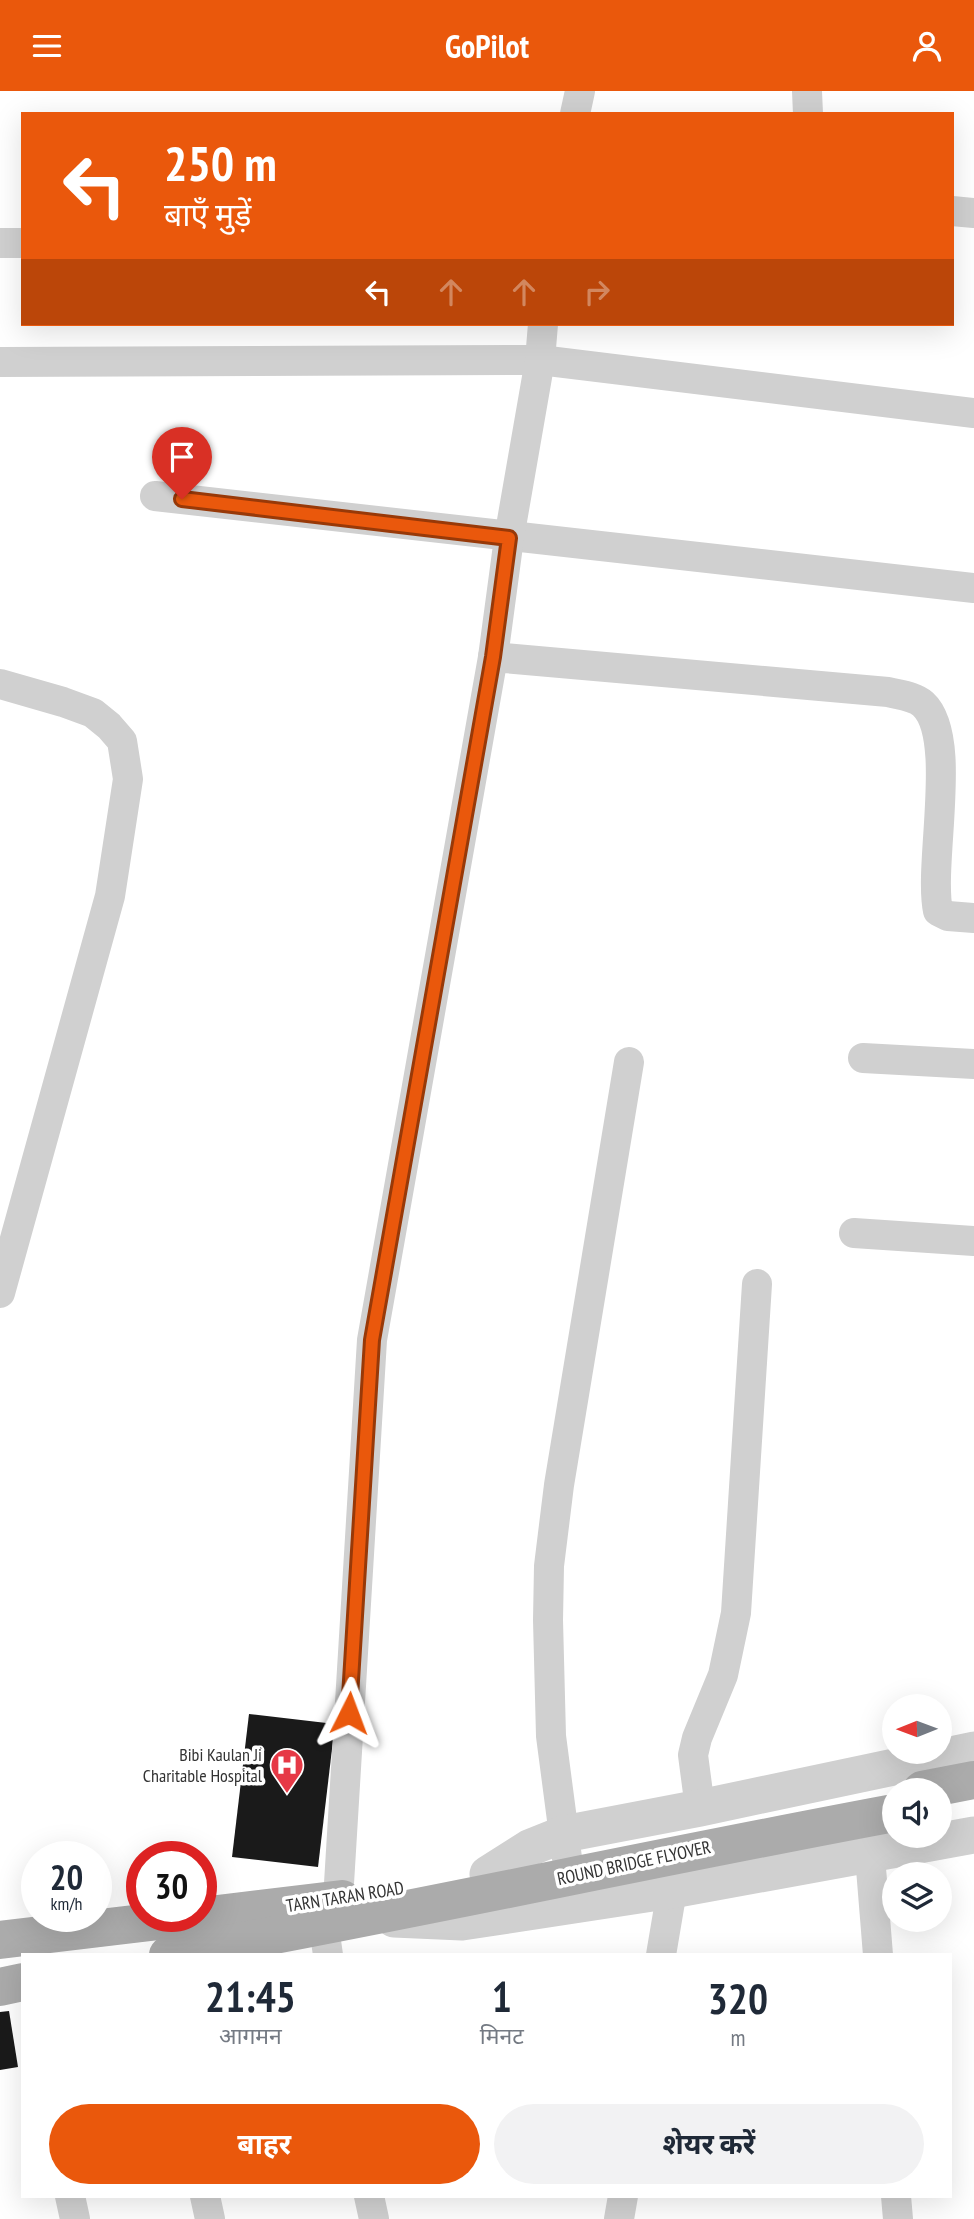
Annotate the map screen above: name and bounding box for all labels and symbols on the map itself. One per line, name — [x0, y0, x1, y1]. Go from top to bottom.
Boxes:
pin — [152, 427, 212, 499]
position arrow — [312, 1676, 386, 1750]
north arrow — [882, 1694, 952, 1764]
place label: Bibi Kaulan Ji Charitable Hospital — [143, 1743, 263, 1787]
hospital icon: Bibi Kaulan Ji Charitable Hospital — [268, 1746, 306, 1795]
street label: ROUND BRIDGE FLYOVER — [555, 1835, 713, 1890]
speed limit sign: 30 — [126, 1841, 217, 1932]
street label: TARN TARAN ROAD — [285, 1876, 405, 1917]

